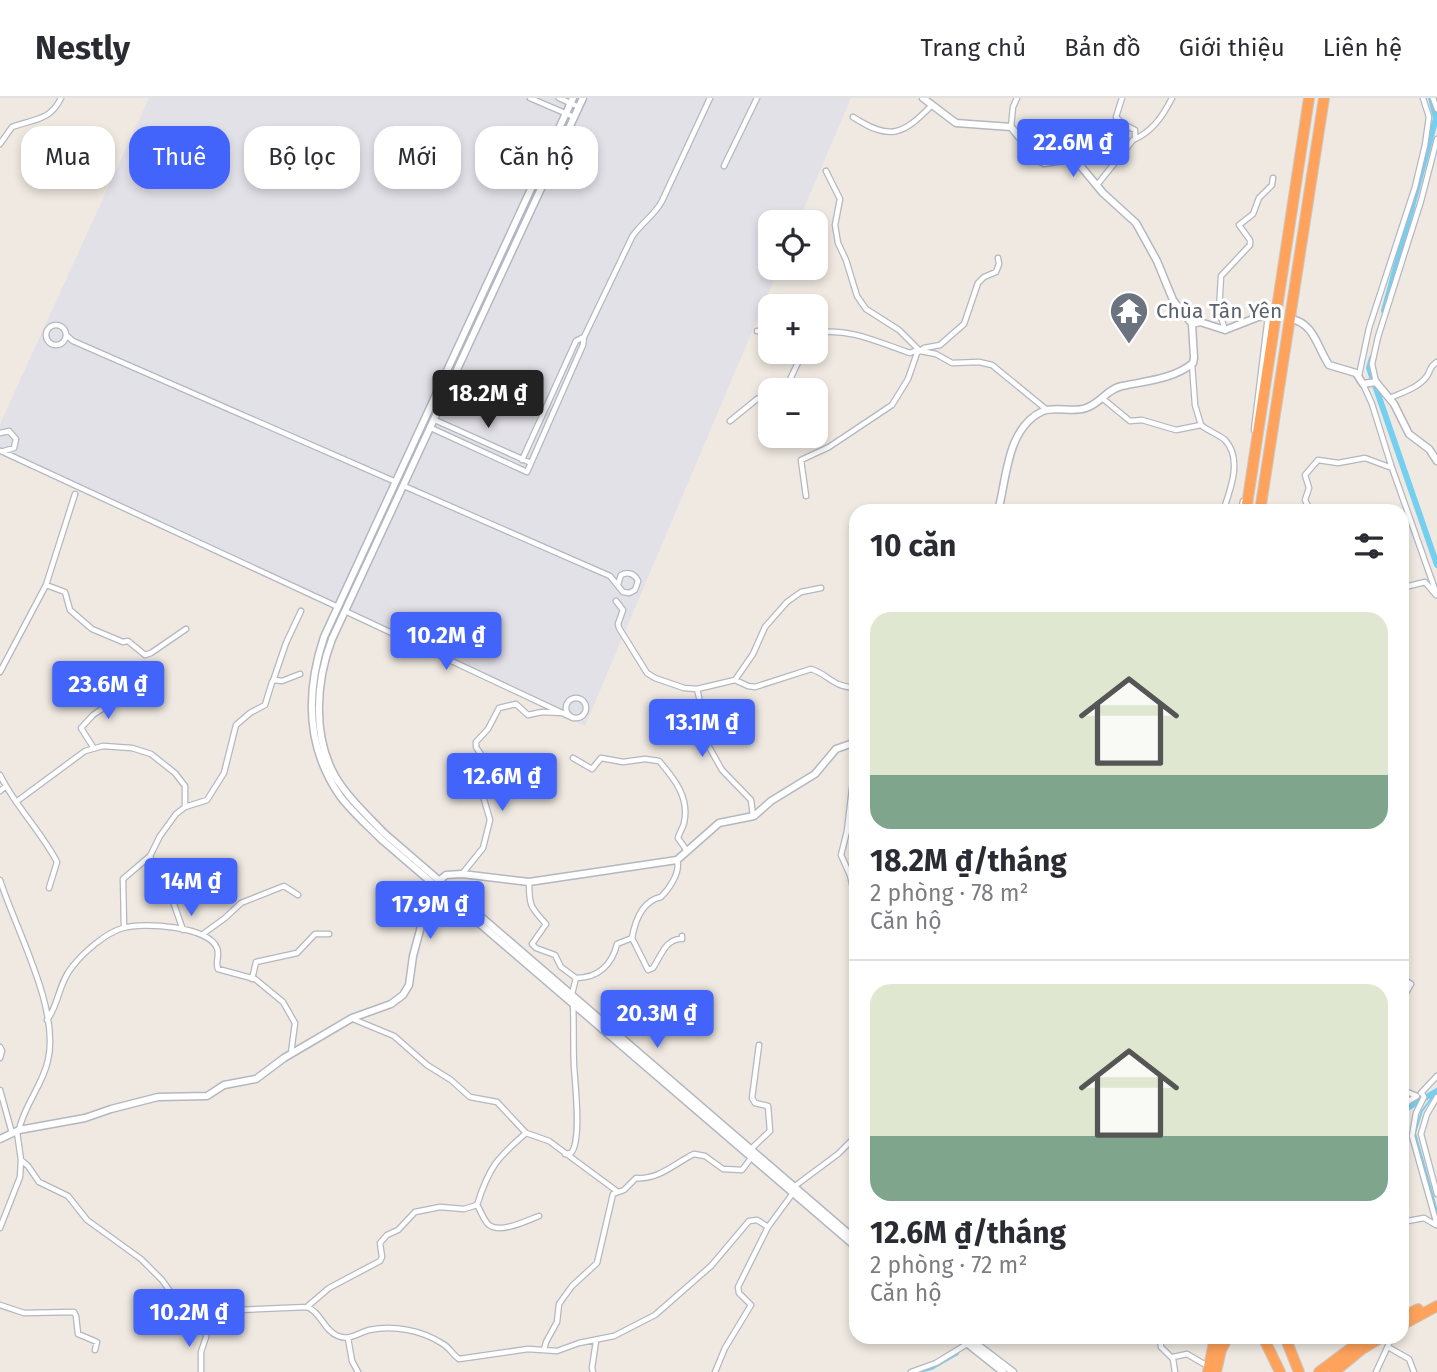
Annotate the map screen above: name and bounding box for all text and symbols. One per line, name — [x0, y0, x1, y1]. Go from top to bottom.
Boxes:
text: Nestly — [35, 28, 130, 68]
text: Trang chủ — [921, 34, 1026, 62]
text: Bản đồ — [1064, 34, 1141, 62]
text: Giới thiệu — [1179, 34, 1285, 62]
text: Liên hệ — [1323, 34, 1402, 62]
pin: 22.6M ₫ — [1008, 120, 1138, 179]
chip: Mua — [21, 126, 115, 189]
chip: Thuê — [129, 126, 230, 189]
chip: Bộ lọc — [244, 126, 360, 189]
chip: Mới — [374, 126, 461, 189]
chip: Căn hộ — [475, 126, 598, 189]
text: 22.6M ₫ — [1033, 128, 1113, 156]
map controls — [758, 210, 828, 448]
button: locate — [758, 210, 828, 280]
temple icon: Chùa Tân Yên — [1108, 290, 1150, 345]
button: + — [758, 294, 828, 364]
place label: Chùa Tân Yên — [1156, 298, 1282, 324]
pin: 18.2M ₫ — [423, 370, 553, 430]
button: − — [758, 378, 828, 448]
text: 18.2M ₫ — [449, 379, 527, 407]
icon: filters — [1350, 527, 1388, 565]
text: 10 căn — [870, 528, 956, 564]
pin: 10.2M ₫ — [381, 612, 511, 672]
text: 10.2M ₫ — [406, 621, 486, 649]
icon: home — [1066, 658, 1192, 784]
pin: 23.6M ₫ — [43, 662, 173, 721]
text: 23.6M ₫ — [68, 670, 148, 698]
pin: 13.1M ₫ — [637, 700, 767, 759]
text: 13.1M ₫ — [665, 708, 739, 736]
pin: 12.6M ₫ — [437, 754, 567, 813]
text: 12.6M ₫ — [463, 762, 541, 790]
text: 18.2M ₫/tháng — [870, 843, 1067, 879]
pin: 14M ₫ — [142, 858, 240, 918]
text: 14M ₫ — [160, 867, 222, 895]
text: 2 phòng · 78 m² — [870, 879, 1029, 907]
pin: 17.9M ₫ — [365, 882, 495, 941]
text: 17.9M ₫ — [392, 890, 468, 918]
text: Căn hộ — [870, 907, 942, 935]
pin: 20.3M ₫ — [592, 990, 722, 1050]
text: 20.3M ₫ — [617, 999, 697, 1027]
icon: home — [1066, 1030, 1192, 1156]
text: 12.6M ₫/tháng — [870, 1215, 1066, 1251]
text: 2 phòng · 72 m² — [870, 1251, 1027, 1279]
text: Căn hộ — [870, 1279, 942, 1307]
pin: 10.2M ₫ — [124, 1290, 254, 1349]
text: 10.2M ₫ — [149, 1298, 229, 1326]

